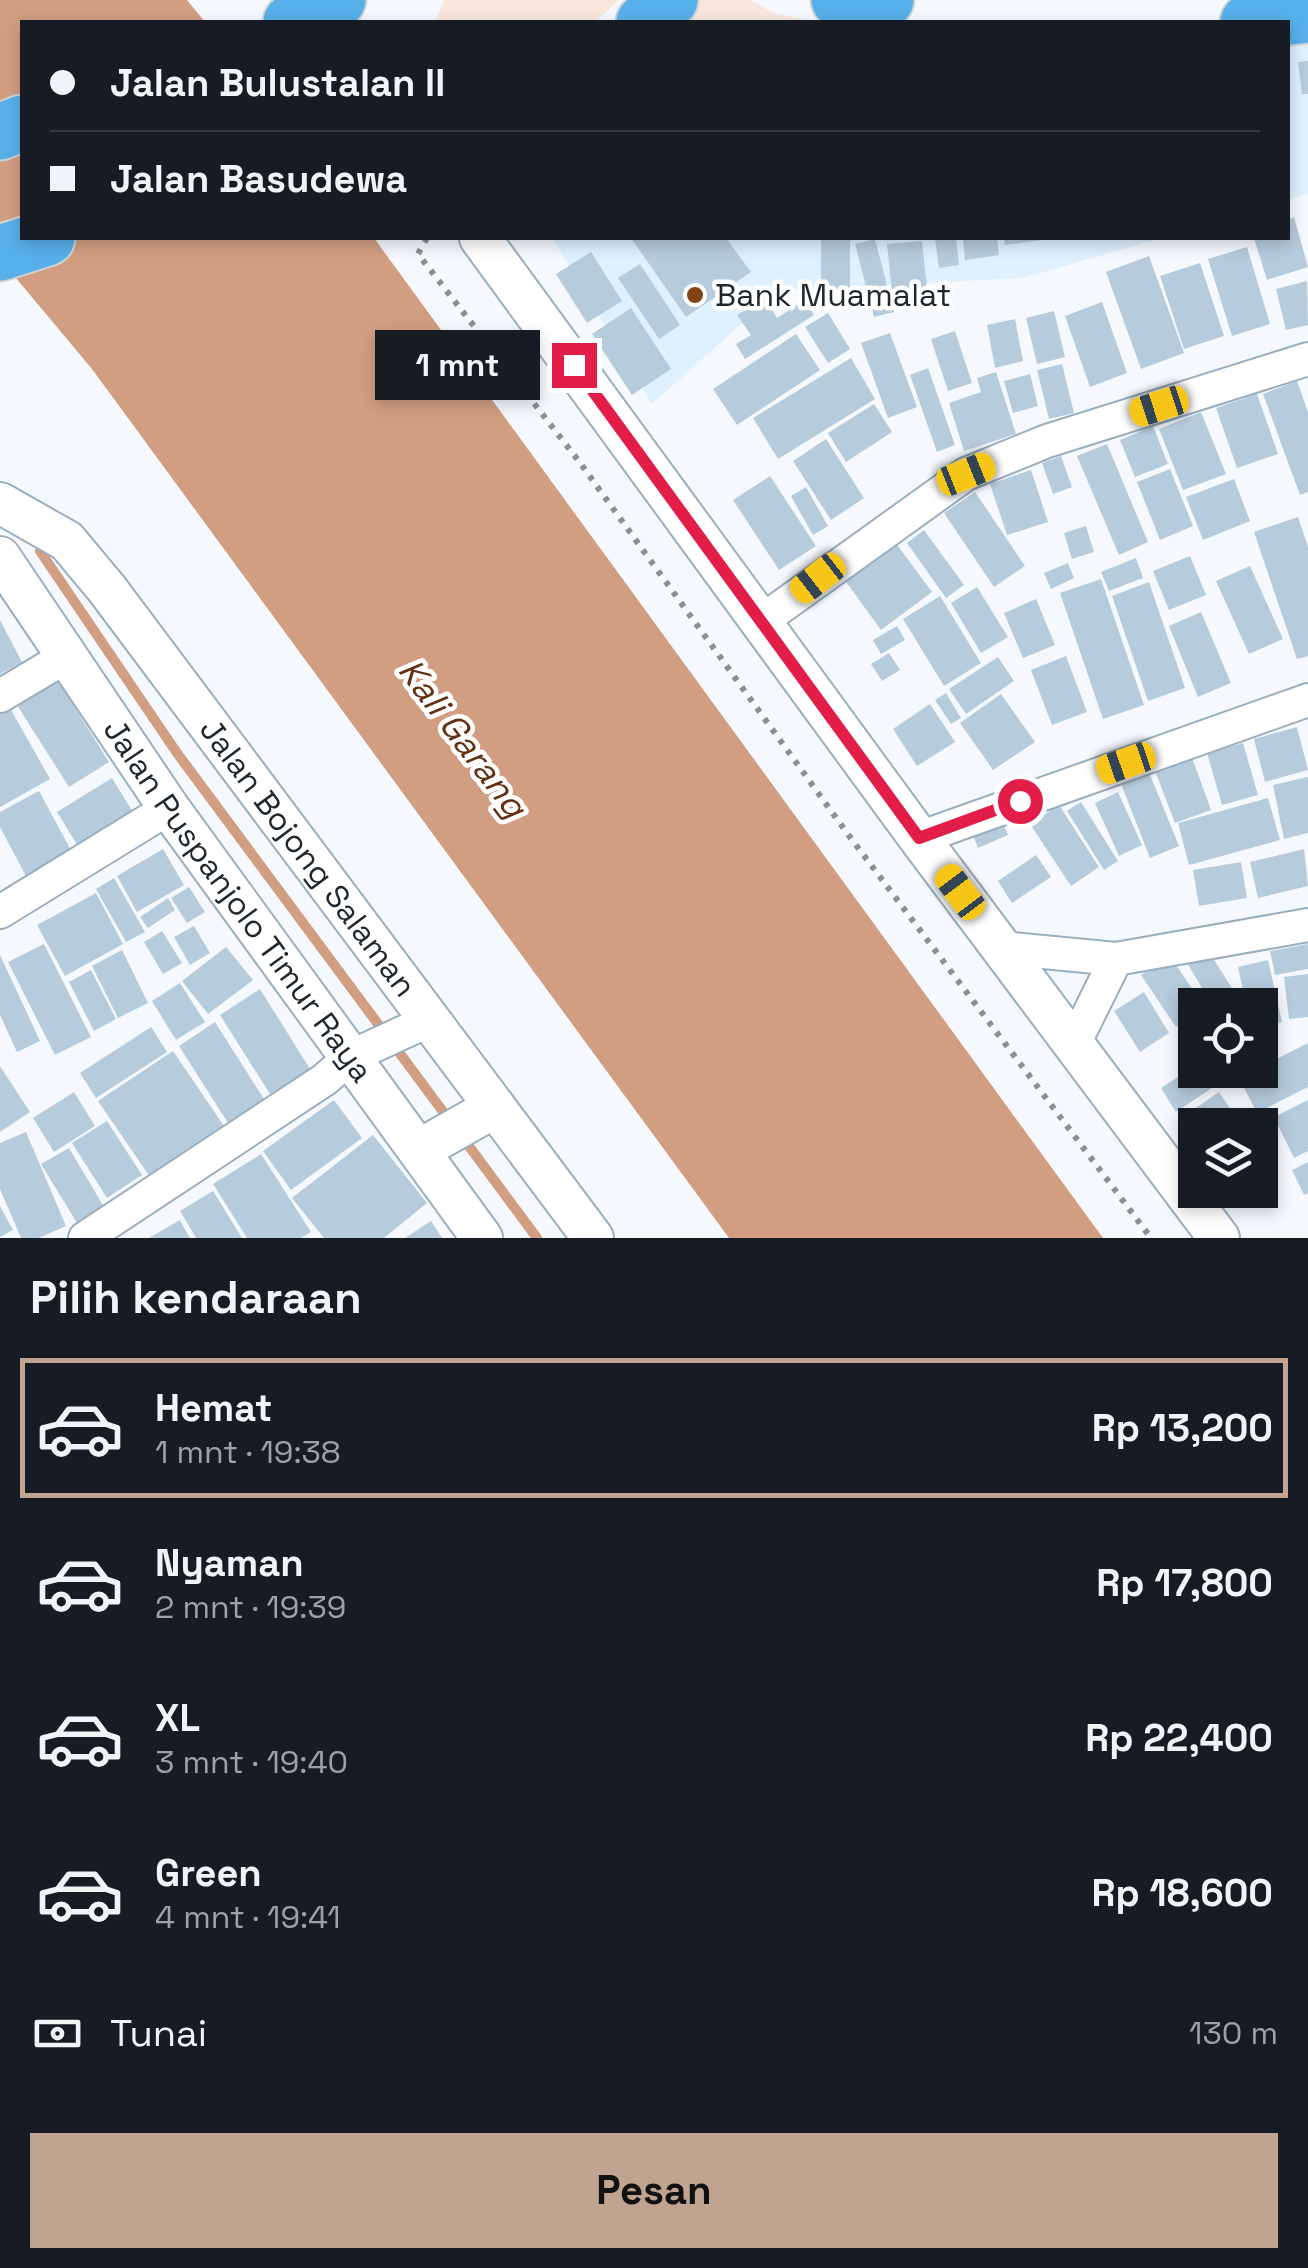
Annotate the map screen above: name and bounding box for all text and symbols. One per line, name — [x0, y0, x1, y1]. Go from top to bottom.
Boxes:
text: Jalan Bulustalan II — [110, 59, 445, 107]
text: Jalan Basudewa — [110, 155, 407, 203]
place label: Bank Muamalat — [715, 275, 951, 315]
marker: Bank Muamalat — [684, 284, 706, 306]
callout: 1 mnt — [374, 330, 539, 400]
route end — [552, 343, 597, 388]
text: 1 mnt — [416, 345, 499, 385]
car — [1126, 382, 1192, 430]
car — [933, 449, 999, 499]
car — [785, 548, 851, 608]
water label: Kali Garang — [389, 650, 538, 827]
street label: Jalan Bojong Salaman — [191, 710, 425, 1005]
street label: Jalan Puspanjolo Timur Raya — [95, 711, 382, 1090]
car — [1093, 739, 1159, 787]
route start — [998, 779, 1043, 824]
car — [930, 859, 990, 925]
map controls — [1178, 988, 1278, 1208]
button: locate — [1178, 988, 1278, 1088]
button: layers — [1178, 1108, 1278, 1208]
text: Pilih kendaraan — [30, 1269, 362, 1326]
icon: car — [35, 1383, 125, 1473]
text: Hemat — [155, 1384, 272, 1432]
text: Rp 13,200 — [1092, 1404, 1273, 1452]
text: 1 mnt · 19:38 — [155, 1432, 341, 1472]
icon: car — [35, 1538, 125, 1628]
text: Nyaman — [155, 1539, 304, 1587]
text: Rp 17,800 — [1096, 1559, 1273, 1607]
text: 2 mnt · 19:39 — [155, 1587, 346, 1627]
icon: car — [35, 1693, 125, 1783]
text: XL — [155, 1694, 200, 1742]
text: Rp 22,400 — [1085, 1714, 1273, 1762]
text: 3 mnt · 19:40 — [155, 1742, 348, 1782]
icon: car — [35, 1848, 125, 1938]
text: Green — [155, 1849, 262, 1897]
text: Rp 18,600 — [1092, 1869, 1273, 1917]
text: 4 mnt · 19:41 — [155, 1897, 341, 1937]
icon: cash — [30, 2006, 85, 2061]
text: Tunai — [110, 2009, 207, 2057]
text: 130 m — [1189, 2013, 1278, 2053]
button: Pesan — [30, 2133, 1278, 2248]

